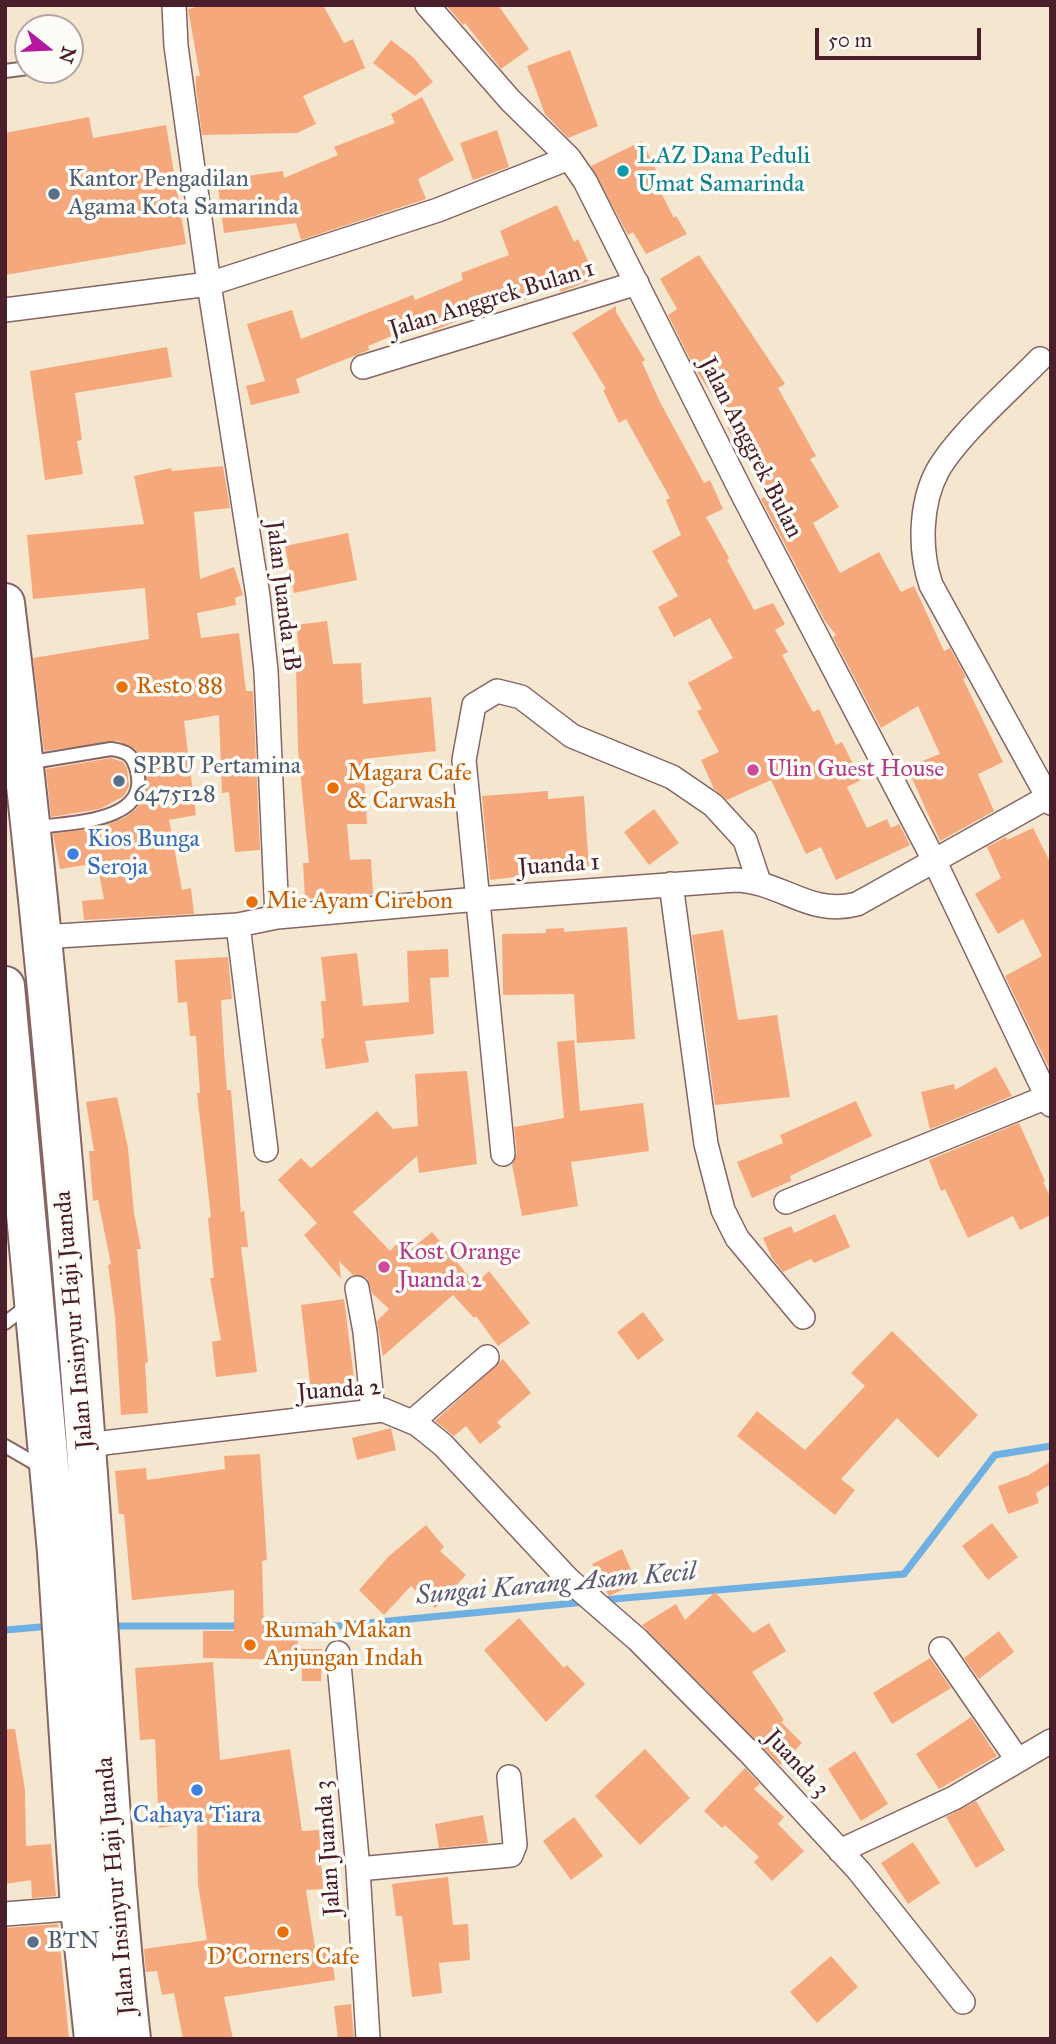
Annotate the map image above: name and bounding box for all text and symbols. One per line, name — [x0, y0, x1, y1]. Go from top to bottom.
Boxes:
north arrow — [14, 14, 84, 84]
scale bar — [818, 14, 984, 58]
text: 50 m — [828, 27, 872, 53]
text: N — [54, 44, 81, 66]
place label: LAZ Dana Peduli Umat Samarinda — [637, 143, 810, 199]
marker: LAZ Dana Peduli Umat Samarinda — [615, 163, 631, 179]
place label: Kantor Pengadilan Agama Kota Samarinda — [68, 166, 299, 222]
marker: Kantor Pengadilan Agama Kota Samarinda — [46, 186, 62, 202]
street label: Jalan Anggrek Bulan 1 — [386, 255, 598, 345]
street label: Jalan Anggrek Bulan — [692, 353, 808, 543]
street label: Jalan Juanda 1B — [258, 519, 306, 673]
place label: Resto 88 — [136, 673, 223, 701]
marker: Resto 88 — [114, 679, 130, 695]
place label: SPBU Pertamina 6475128 — [133, 753, 301, 809]
place label: Ulin Guest House — [767, 756, 944, 784]
place label: Magara Cafe & Carwash — [347, 760, 472, 816]
marker: Ulin Guest House — [745, 762, 761, 778]
marker: SPBU Pertamina 6475128 — [111, 773, 127, 789]
marker: Magara Cafe & Carwash — [325, 780, 341, 796]
place label: Kios Bunga Seroja — [87, 826, 200, 882]
marker: Kios Bunga Seroja — [65, 846, 81, 862]
street label: Juanda 1 — [517, 849, 601, 883]
place label: Mie Ayam Cirebon — [266, 888, 453, 916]
marker: Mie Ayam Cirebon — [244, 894, 260, 910]
street label: Jalan Insinyur Haji Juanda — [49, 1190, 101, 1450]
place label: Kost Orange Juanda 2 — [398, 1239, 521, 1295]
marker: Kost Orange Juanda 2 — [376, 1259, 392, 1275]
street label: Juanda 2 — [296, 1374, 382, 1408]
water label: Sungai Karang Asam Kecil — [415, 1557, 697, 1613]
place label: Rumah Makan Anjungan Indah — [264, 1617, 423, 1673]
marker: Rumah Makan Anjungan Indah — [242, 1637, 258, 1653]
street label: Juanda 3 — [757, 1724, 835, 1804]
street label: Jalan Insinyur Haji Juanda — [91, 1756, 143, 2016]
street label: Jalan Juanda 3 — [310, 1779, 348, 1917]
marker: Cahaya Tiara — [189, 1782, 205, 1798]
place label: Cahaya Tiara — [133, 1802, 261, 1830]
marker: D'Corners Cafe — [275, 1924, 291, 1940]
place label: BTN — [47, 1928, 100, 1956]
marker: BTN — [25, 1934, 41, 1950]
place label: D'Corners Cafe — [207, 1944, 359, 1972]

